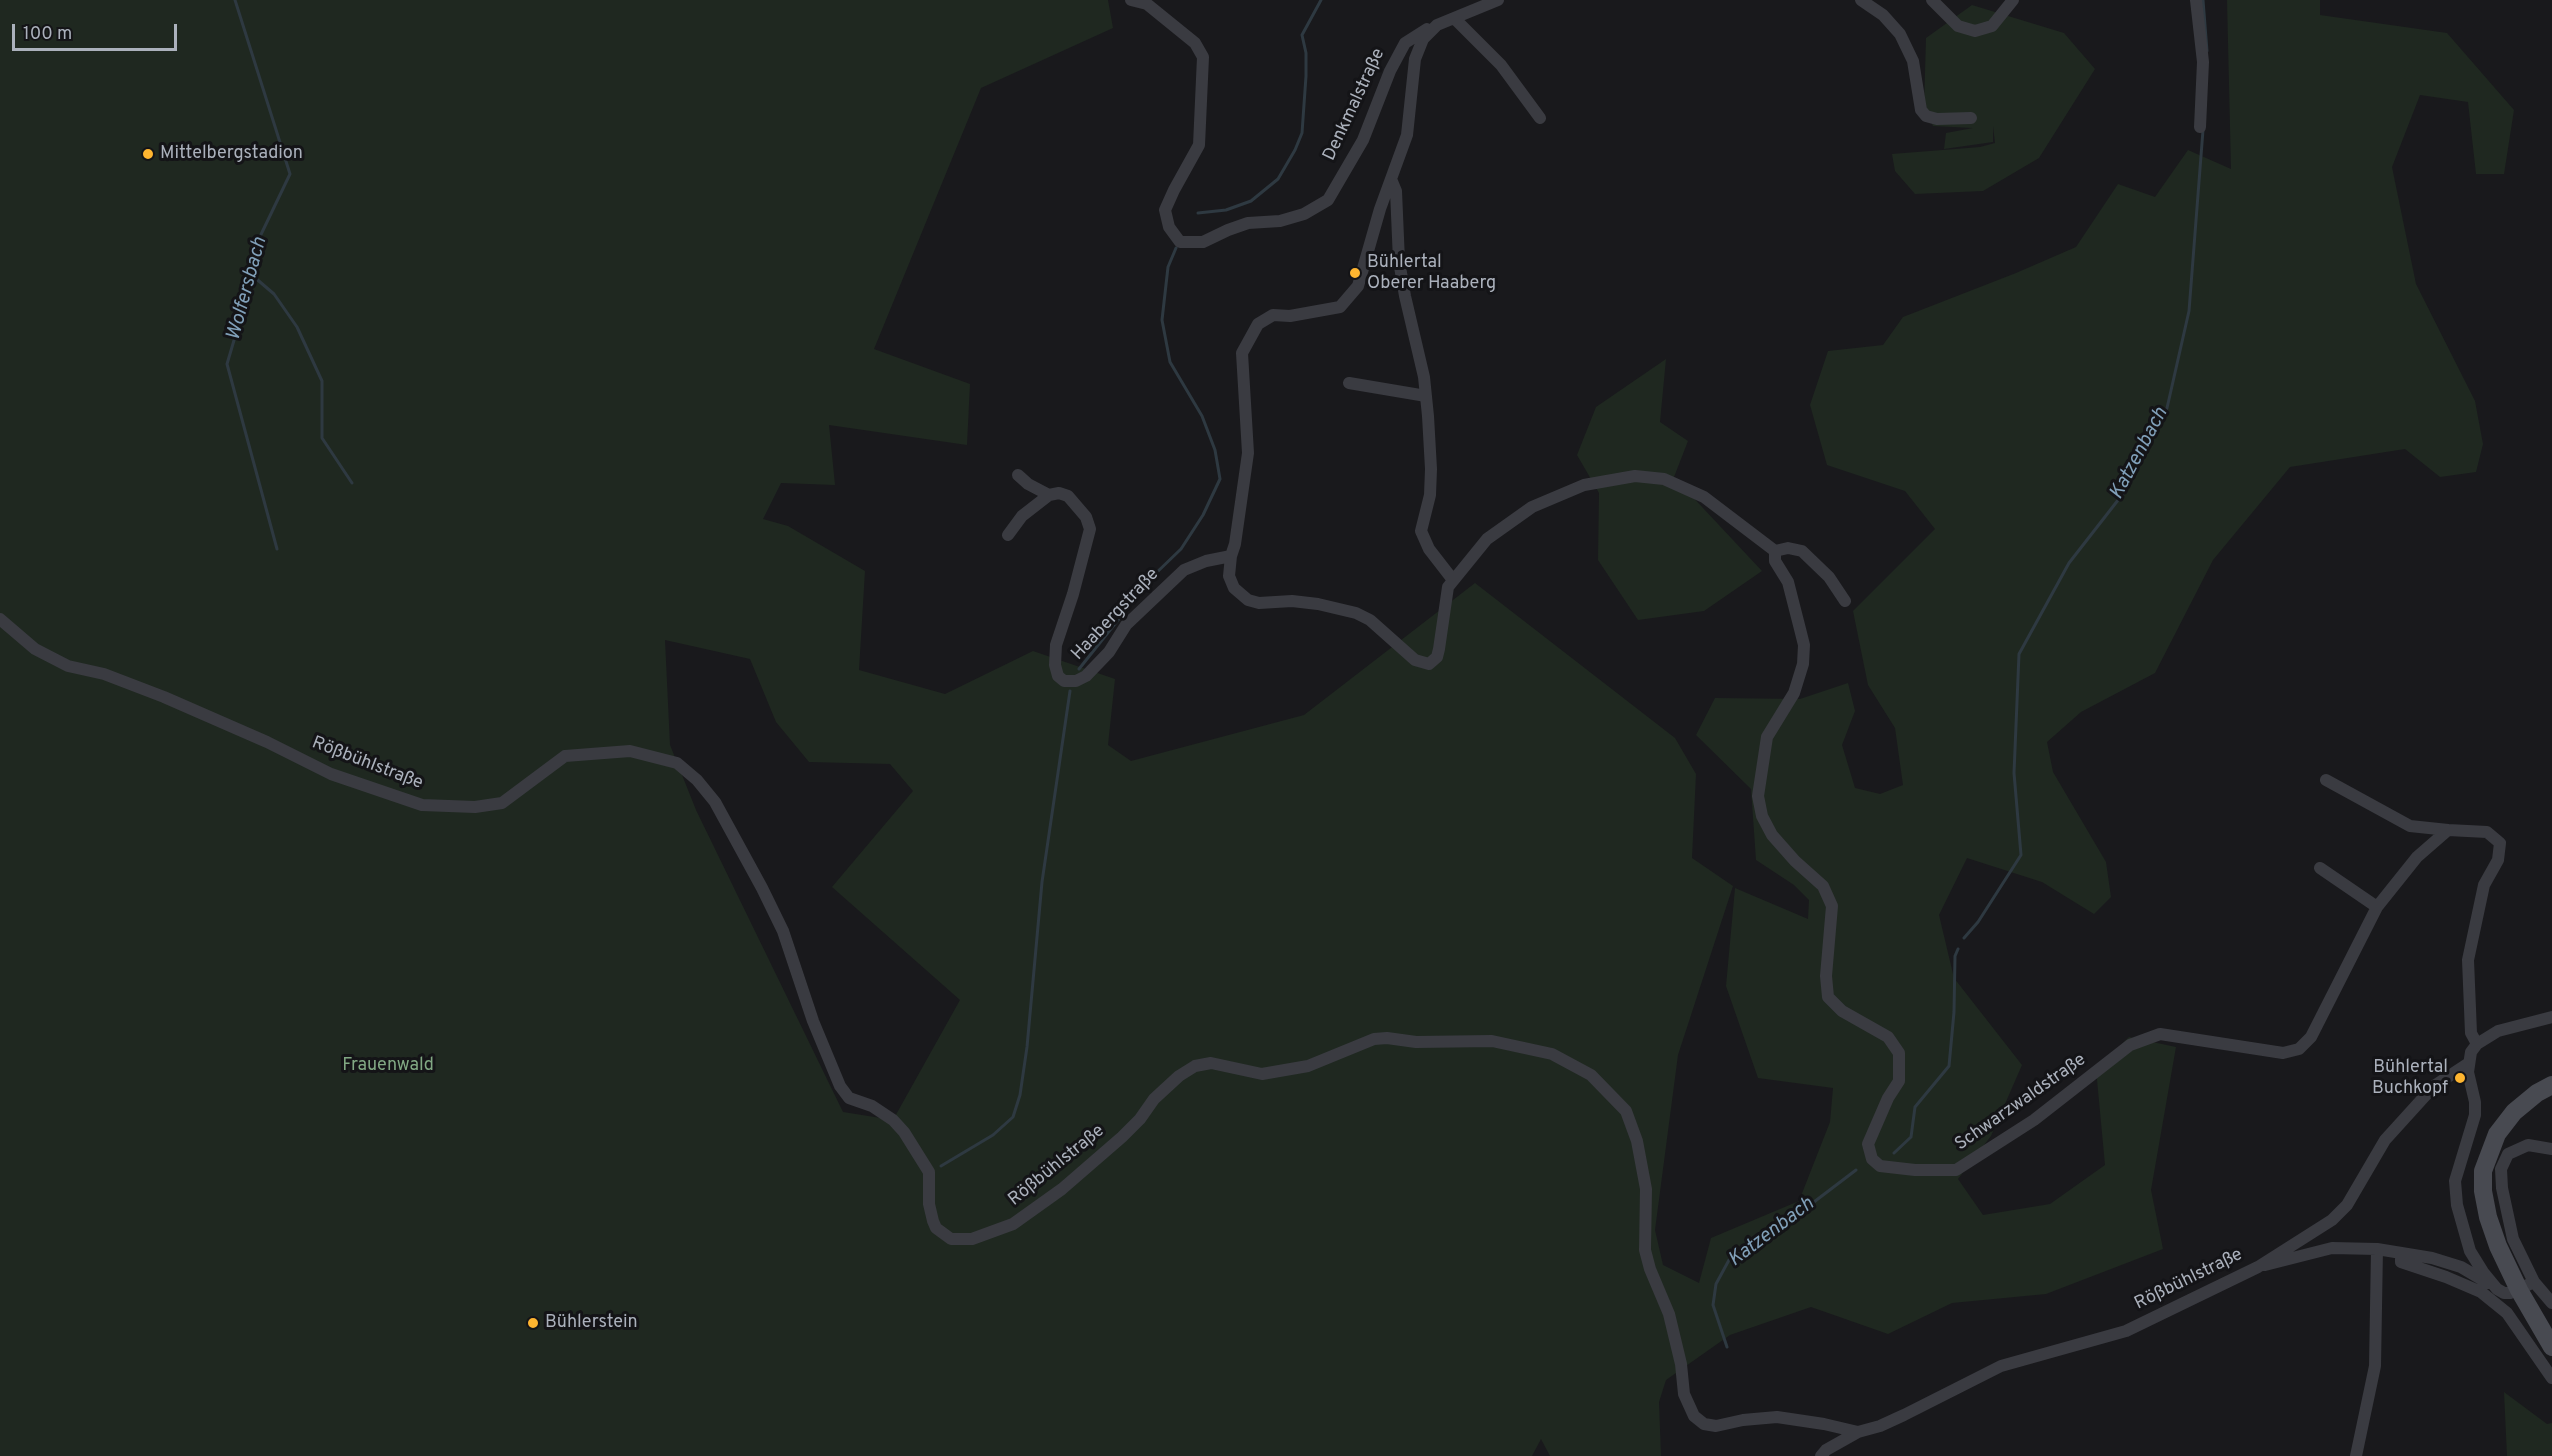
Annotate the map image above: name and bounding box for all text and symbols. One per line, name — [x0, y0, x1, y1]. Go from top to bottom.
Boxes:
scale bar — [15, 12, 180, 50]
text: 100 m — [23, 23, 72, 46]
street label: Denkmalstraße — [1320, 45, 1390, 165]
place label: Mittelbergstadion — [160, 143, 303, 165]
marker: Mittelbergstadion — [141, 147, 155, 161]
water label: Wolfersbach — [223, 235, 273, 343]
place label: Bühlertal Oberer Haaberg — [1367, 252, 1496, 294]
marker: Bühlertal Oberer Haaberg — [1348, 266, 1362, 280]
water label: Katzenbach — [2106, 404, 2174, 504]
street label: Haabergstraße — [1068, 564, 1164, 666]
street label: Rößbühlstraße — [308, 733, 426, 795]
street label: Schwarzwaldstraße — [1951, 1050, 2091, 1156]
park label: Frauenwald — [342, 1055, 434, 1077]
place label: Bühlertal Buchkopf — [2372, 1057, 2448, 1100]
marker: Bühlertal Buchkopf — [2453, 1071, 2467, 1085]
street label: Rößbühlstraße — [1005, 1121, 1109, 1211]
water label: Katzenbach — [1725, 1193, 1819, 1273]
street label: Rößbühlstraße — [2132, 1245, 2246, 1315]
place label: Bühlerstein — [545, 1312, 638, 1334]
marker: Bühlerstein — [526, 1316, 540, 1330]

